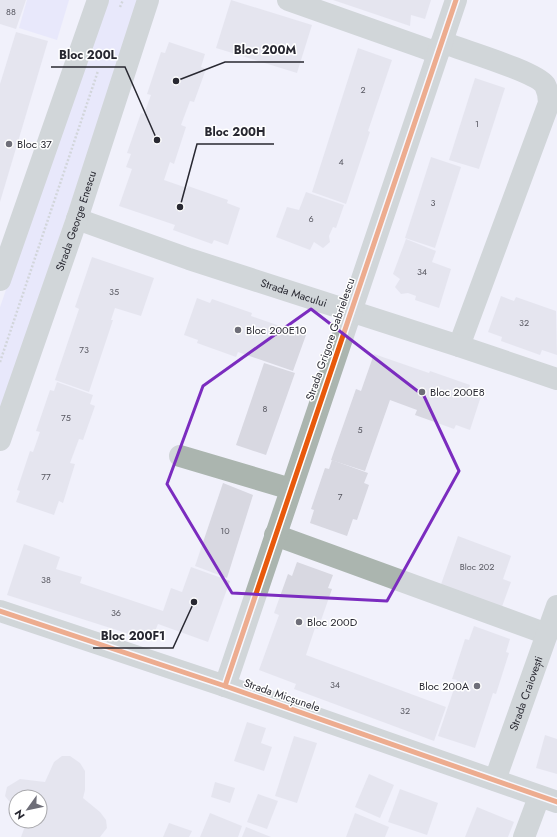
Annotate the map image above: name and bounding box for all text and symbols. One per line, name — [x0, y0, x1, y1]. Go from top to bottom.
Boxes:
house number: 88 — [6, 5, 16, 18]
callout: Bloc 200M — [225, 38, 304, 62]
text: Bloc 200M — [234, 41, 296, 59]
callout: Bloc 200L — [51, 43, 125, 67]
text: Bloc 200L — [59, 46, 118, 64]
house number: 2 — [360, 83, 366, 96]
house number: 1 — [475, 117, 479, 130]
callout: Bloc 200H — [197, 120, 274, 144]
text: Bloc 200H — [204, 123, 266, 141]
place label: Bloc 37 — [17, 136, 52, 152]
marker: Bloc 37 — [4, 139, 14, 149]
house number: 4 — [338, 155, 344, 168]
street label: Strada George Enescu — [52, 169, 100, 273]
house number: 3 — [431, 196, 436, 209]
house number: 6 — [308, 212, 314, 225]
house number: 34 — [417, 265, 427, 278]
street label: Strada Macului — [258, 275, 329, 311]
street label: Strada Grigore Gabrielescu — [301, 276, 359, 402]
house number: 35 — [109, 285, 119, 298]
house number: 32 — [519, 316, 529, 329]
place label: Bloc 200E10 — [246, 322, 307, 338]
marker: Bloc 200E10 — [233, 325, 243, 335]
house number: 73 — [79, 343, 89, 356]
place label: Bloc 200E8 — [430, 384, 485, 400]
marker: Bloc 200E8 — [417, 387, 427, 397]
house number: 8 — [263, 402, 268, 415]
house number: 75 — [61, 411, 71, 424]
house number: 5 — [357, 423, 363, 436]
house number: 77 — [41, 470, 51, 483]
house number: 7 — [338, 490, 343, 503]
house number: 10 — [220, 524, 230, 537]
house number: Bloc 202 — [460, 560, 494, 573]
house number: 38 — [41, 573, 51, 586]
house number: 36 — [111, 606, 121, 619]
place label: Bloc 200D — [307, 614, 358, 630]
marker: Bloc 200D — [294, 617, 304, 627]
callout: Bloc 200F1 — [93, 624, 173, 648]
text: Bloc 200F1 — [101, 627, 165, 645]
street label: Strada Craiovești — [505, 654, 547, 733]
street label: Strada Micșunele — [242, 674, 322, 716]
house number: 34 — [330, 678, 340, 691]
place label: Bloc 200A — [419, 678, 470, 694]
marker: Bloc 200A — [472, 681, 482, 691]
house number: 32 — [400, 704, 410, 717]
north arrow — [8, 789, 48, 829]
text: N — [11, 806, 29, 822]

